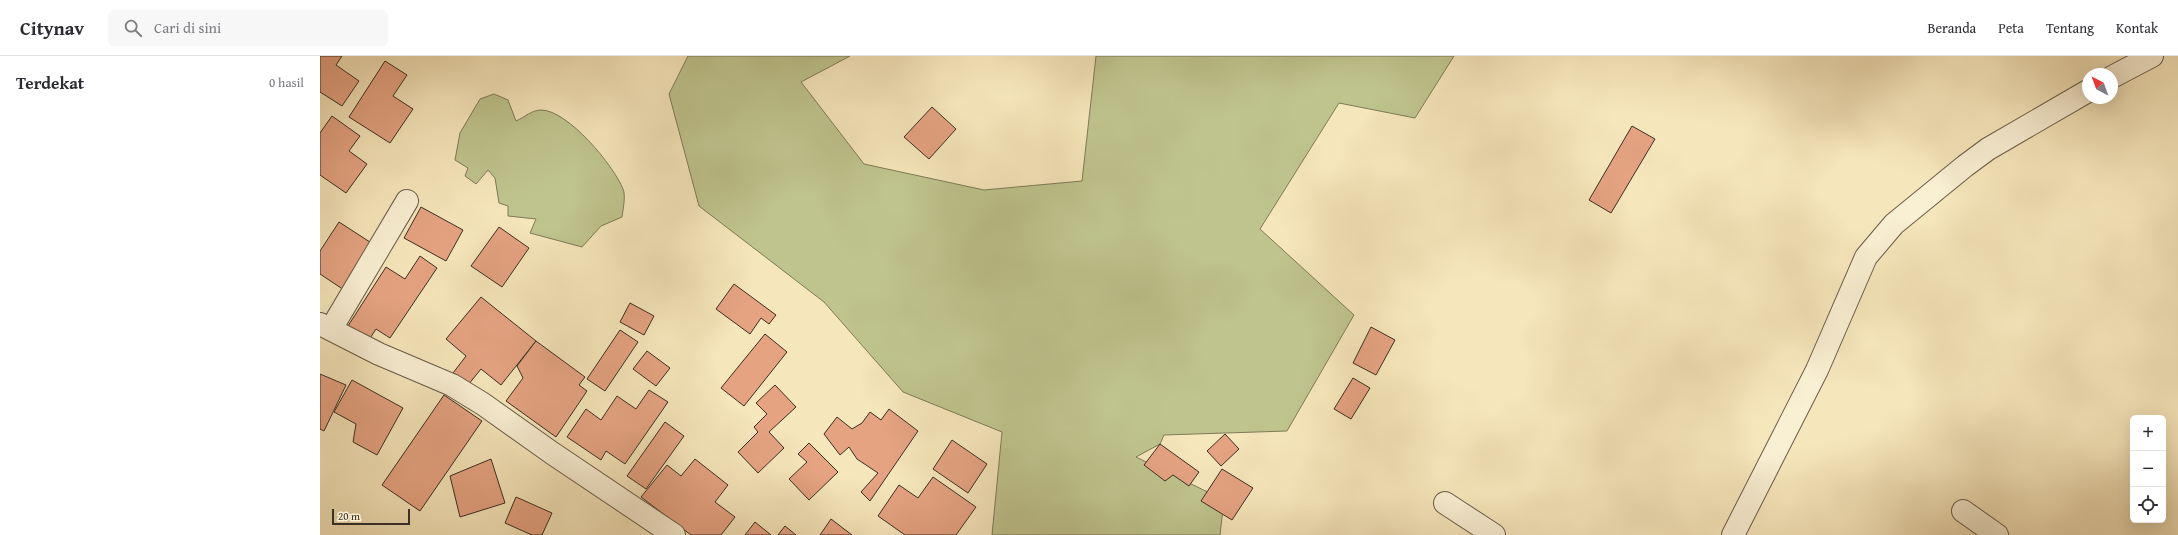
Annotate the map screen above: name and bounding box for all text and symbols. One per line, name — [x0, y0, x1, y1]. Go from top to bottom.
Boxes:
search box — [108, 10, 388, 46]
text: Citynav — [20, 14, 84, 42]
icon: search — [122, 17, 144, 39]
text: Cari di sini — [154, 17, 221, 38]
text: Beranda — [1928, 18, 1976, 38]
text: Peta — [1998, 18, 2024, 38]
text: Tentang — [2046, 18, 2094, 38]
text: Kontak — [2116, 18, 2158, 38]
north arrow — [2082, 68, 2118, 104]
text: Terdekat — [16, 70, 84, 95]
text: 0 hasil — [269, 73, 304, 92]
map controls — [2130, 415, 2166, 523]
button: + — [2130, 415, 2166, 451]
button: − — [2130, 451, 2166, 487]
button: locate — [2130, 487, 2166, 523]
scale bar — [332, 507, 410, 526]
text: 20 m — [338, 508, 360, 524]

